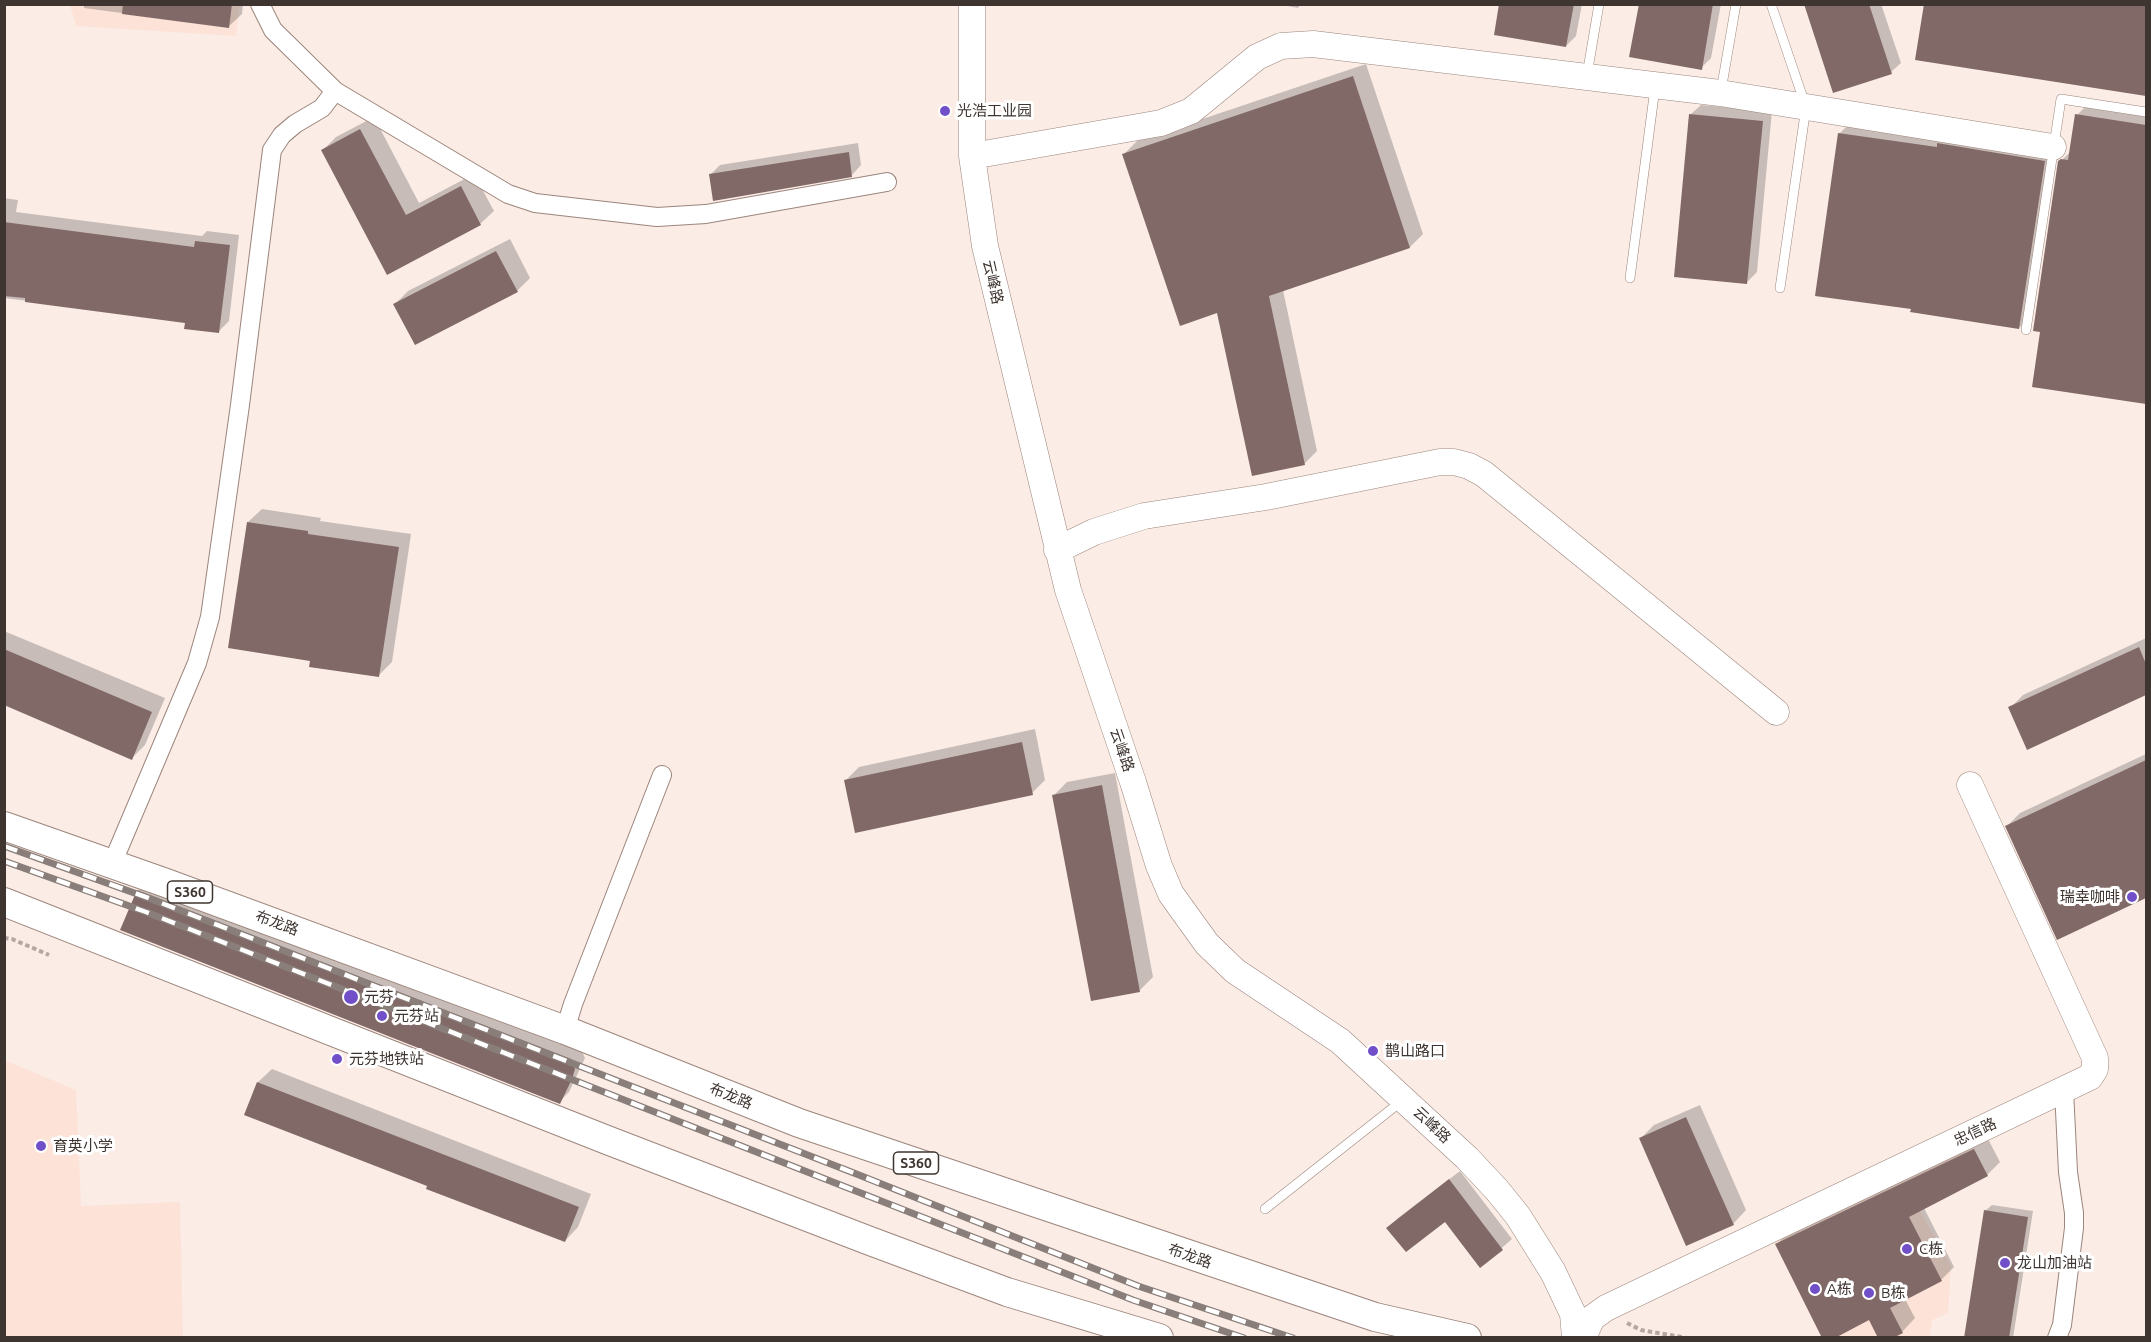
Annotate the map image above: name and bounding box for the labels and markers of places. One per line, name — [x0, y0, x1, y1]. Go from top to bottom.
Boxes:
place label: 光浩工业园 — [957, 102, 1032, 120]
marker: 光浩工业园 — [938, 104, 952, 118]
place label: 瑞幸咖啡 — [2060, 888, 2120, 906]
marker: 瑞幸咖啡 — [2125, 890, 2139, 904]
marker: 元芬 — [342, 988, 360, 1006]
place label: 元芬 — [364, 988, 394, 1006]
place label: 元芬站 — [394, 1007, 439, 1025]
marker: 元芬站 — [375, 1009, 389, 1023]
place label: 鹊山路口 — [1385, 1042, 1445, 1060]
marker: 鹊山路口 — [1366, 1044, 1380, 1058]
place label: 元芬地铁站 — [349, 1050, 424, 1068]
marker: 元芬地铁站 — [330, 1052, 344, 1066]
place label: 育英小学 — [53, 1137, 113, 1155]
marker: 育英小学 — [34, 1139, 48, 1153]
place label: C栋 — [1919, 1240, 1943, 1258]
marker: C栋 — [1900, 1242, 1914, 1256]
place label: 龙山加油站 — [2017, 1254, 2092, 1272]
marker: 龙山加油站 — [1998, 1256, 2012, 1270]
place label: A栋 — [1827, 1280, 1852, 1298]
marker: A栋 — [1808, 1282, 1822, 1296]
place label: B栋 — [1881, 1284, 1906, 1302]
marker: B栋 — [1862, 1286, 1876, 1300]

